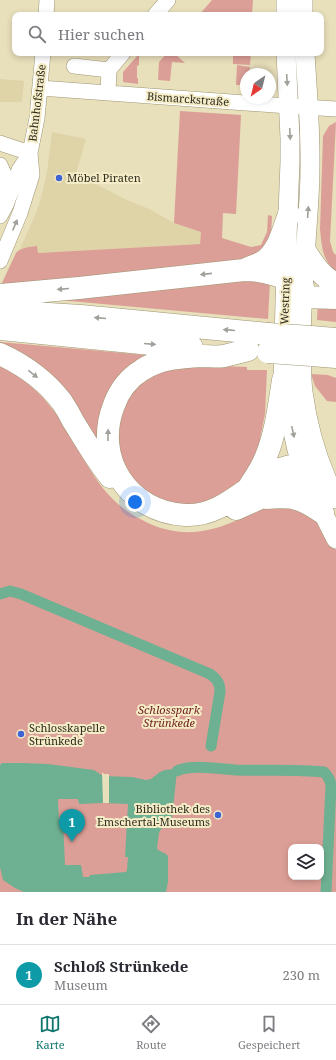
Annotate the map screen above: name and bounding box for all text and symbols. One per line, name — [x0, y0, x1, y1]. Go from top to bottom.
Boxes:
search box — [12, 12, 324, 56]
icon: search — [26, 23, 48, 45]
text: Hier suchen — [58, 24, 145, 44]
street label: Bahnhofstraße — [24, 63, 49, 142]
north arrow — [240, 68, 276, 104]
one-way arrow — [284, 74, 290, 87]
street label: Bismarckstraße — [146, 88, 230, 109]
one-way arrow — [286, 128, 293, 140]
place label: Möbel Piraten — [67, 170, 141, 185]
marker: Möbel Piraten — [54, 173, 64, 183]
one-way arrow — [305, 206, 312, 218]
one-way arrow — [12, 219, 18, 230]
one-way arrow — [200, 271, 212, 277]
street label: Westring — [276, 277, 293, 325]
one-way arrow — [56, 286, 69, 293]
one-way arrow — [94, 314, 106, 321]
one-way arrow — [223, 327, 235, 333]
one-way arrow — [144, 341, 156, 347]
one-way arrow — [28, 369, 39, 378]
one-way arrow — [290, 426, 296, 439]
one-way arrow — [105, 428, 111, 441]
your location — [125, 492, 145, 512]
park label: Schlosspark Strünkede — [138, 702, 201, 730]
place label: Schlosskapelle Strünkede — [29, 720, 105, 748]
marker: Schlosskapelle Strünkede — [16, 729, 26, 739]
place label: Bibliothek des Emschertal-Museums — [97, 801, 210, 829]
pin: 1 — [59, 809, 85, 842]
marker: Bibliothek des Emschertal-Museums — [213, 810, 223, 820]
map controls — [288, 844, 324, 880]
button: layers — [288, 844, 324, 880]
text: In der Nähe — [16, 907, 117, 930]
text: Schloß Strünkede — [54, 956, 188, 976]
text: 1 — [25, 966, 33, 984]
text: 230 m — [283, 966, 320, 984]
text: Museum — [54, 976, 108, 994]
tab: Karte — [36, 1013, 65, 1052]
tab: Route — [136, 1013, 166, 1052]
tab: Gespeichert — [238, 1013, 300, 1052]

